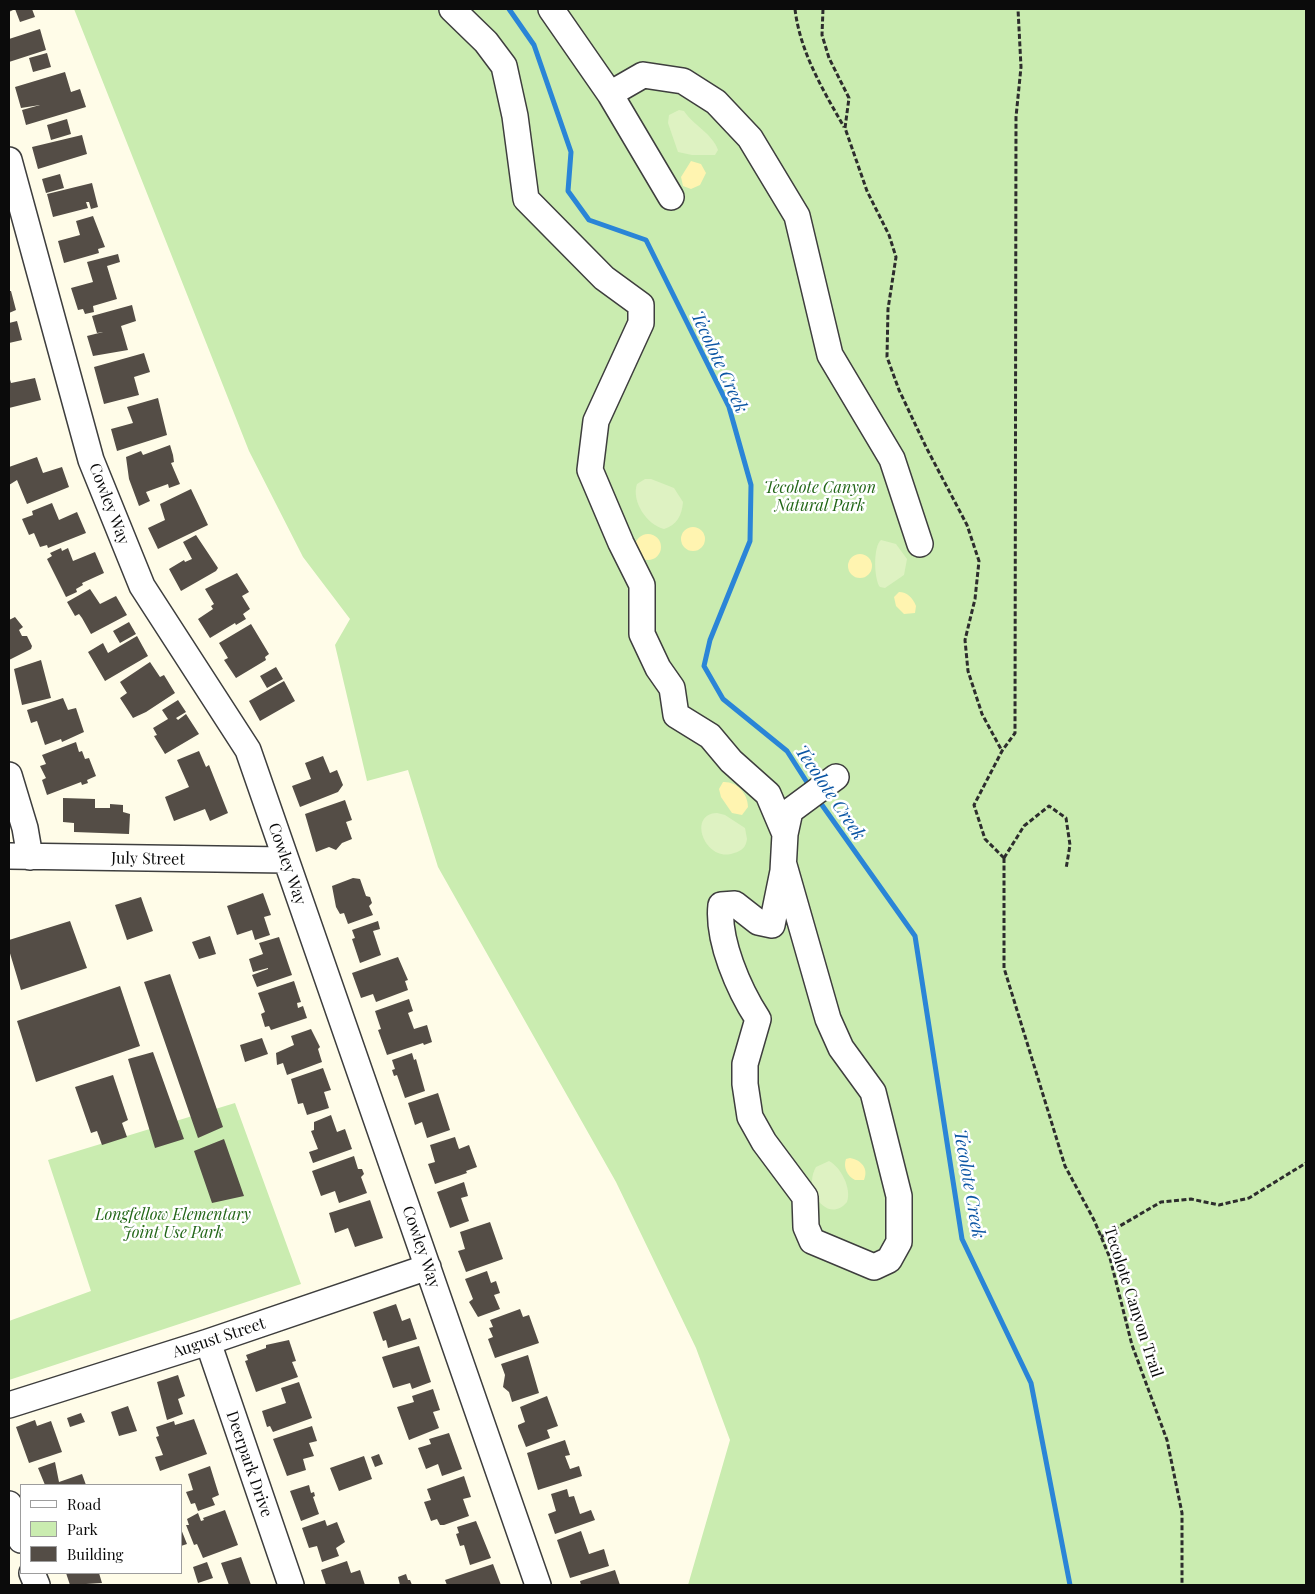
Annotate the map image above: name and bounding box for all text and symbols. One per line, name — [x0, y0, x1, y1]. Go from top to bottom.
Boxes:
water label: Tecolote Creek — [686, 308, 752, 416]
street label: Cowley Way — [85, 461, 133, 547]
park label: Tecolote Canyon Natural Park — [764, 478, 876, 516]
water label: Tecolote Creek — [790, 741, 870, 845]
street label: Cowley Way — [264, 820, 310, 908]
street label: July Street — [111, 849, 185, 869]
water label: Tecolote Creek — [949, 1128, 989, 1240]
street label: Cowley Way — [398, 1203, 444, 1291]
park label: Longfellow Elementary Joint Use Park — [95, 1205, 251, 1243]
street label: Tecolote Canyon Trail — [1100, 1224, 1166, 1380]
street label: August Street — [170, 1314, 268, 1362]
street label: Deerpark Drive — [222, 1408, 276, 1520]
legend — [20, 1484, 182, 1574]
text: Road — [67, 1494, 101, 1514]
text: Park — [67, 1519, 98, 1539]
text: Building — [67, 1544, 123, 1564]

